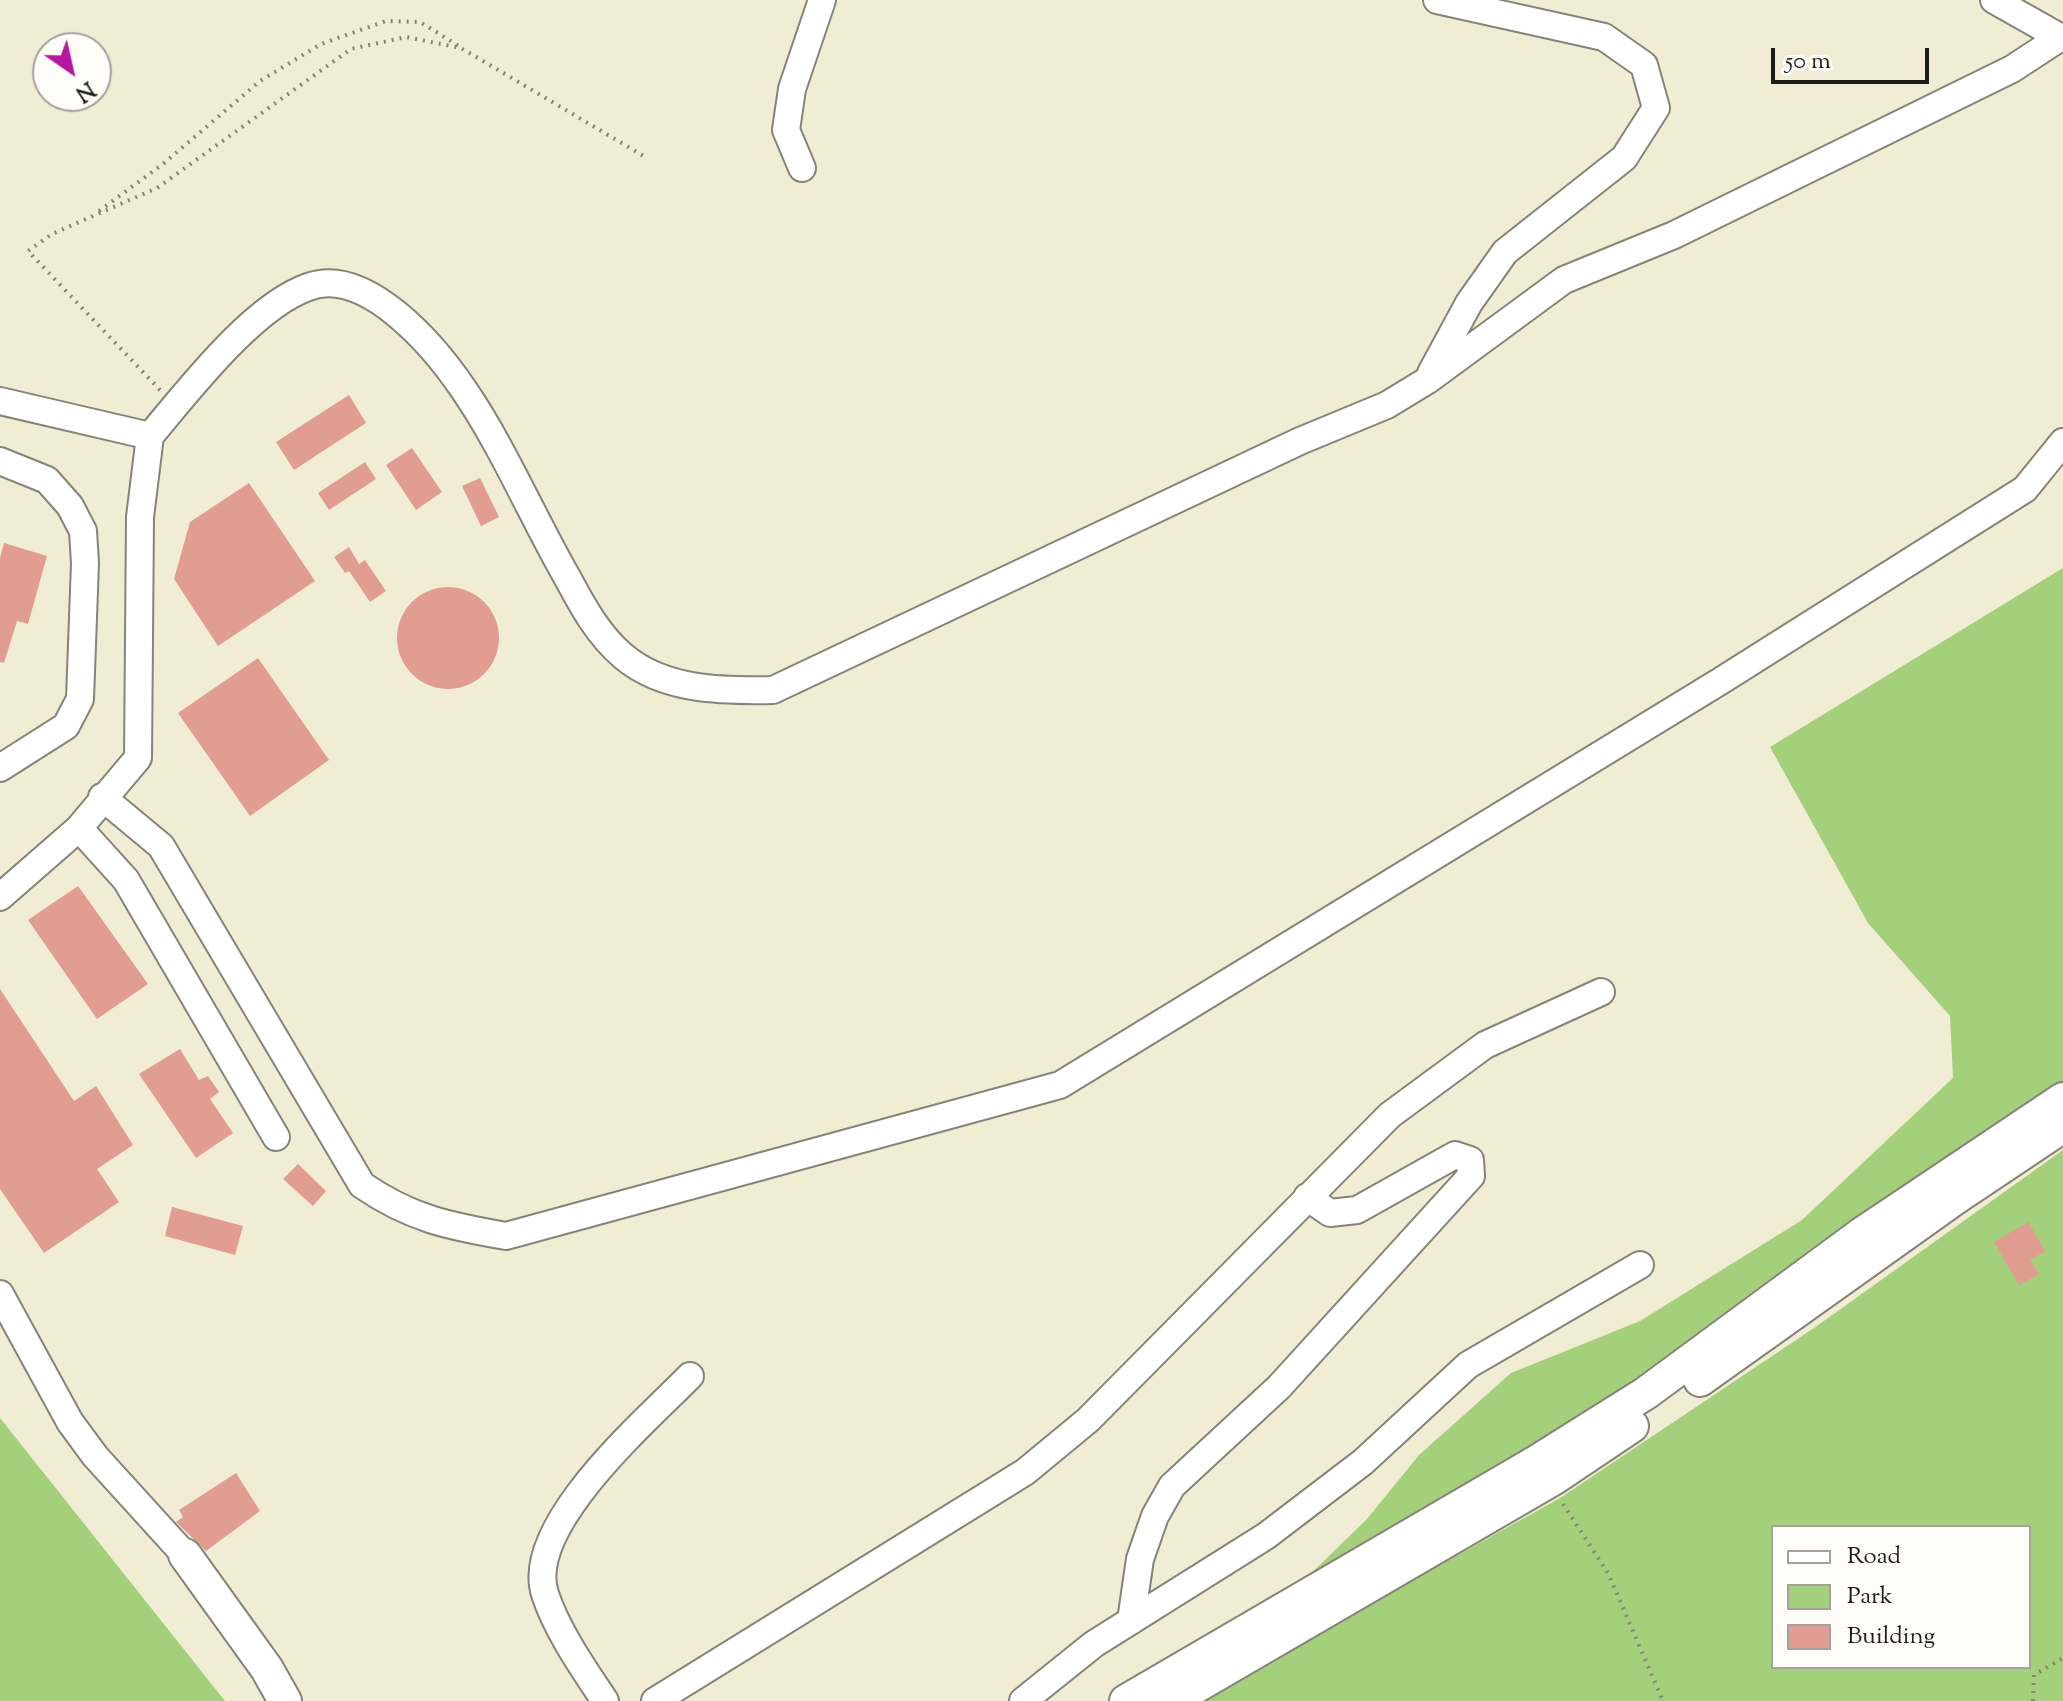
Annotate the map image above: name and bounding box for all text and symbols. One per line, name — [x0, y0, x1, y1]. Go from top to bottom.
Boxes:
north arrow — [32, 32, 112, 112]
scale bar — [1775, 32, 1933, 82]
text: 50 m — [1785, 45, 1831, 79]
text: N — [68, 72, 101, 108]
legend — [1771, 1525, 2031, 1669]
text: Road — [1847, 1540, 1901, 1574]
text: Park — [1847, 1580, 1893, 1614]
text: Building — [1847, 1620, 1935, 1654]

